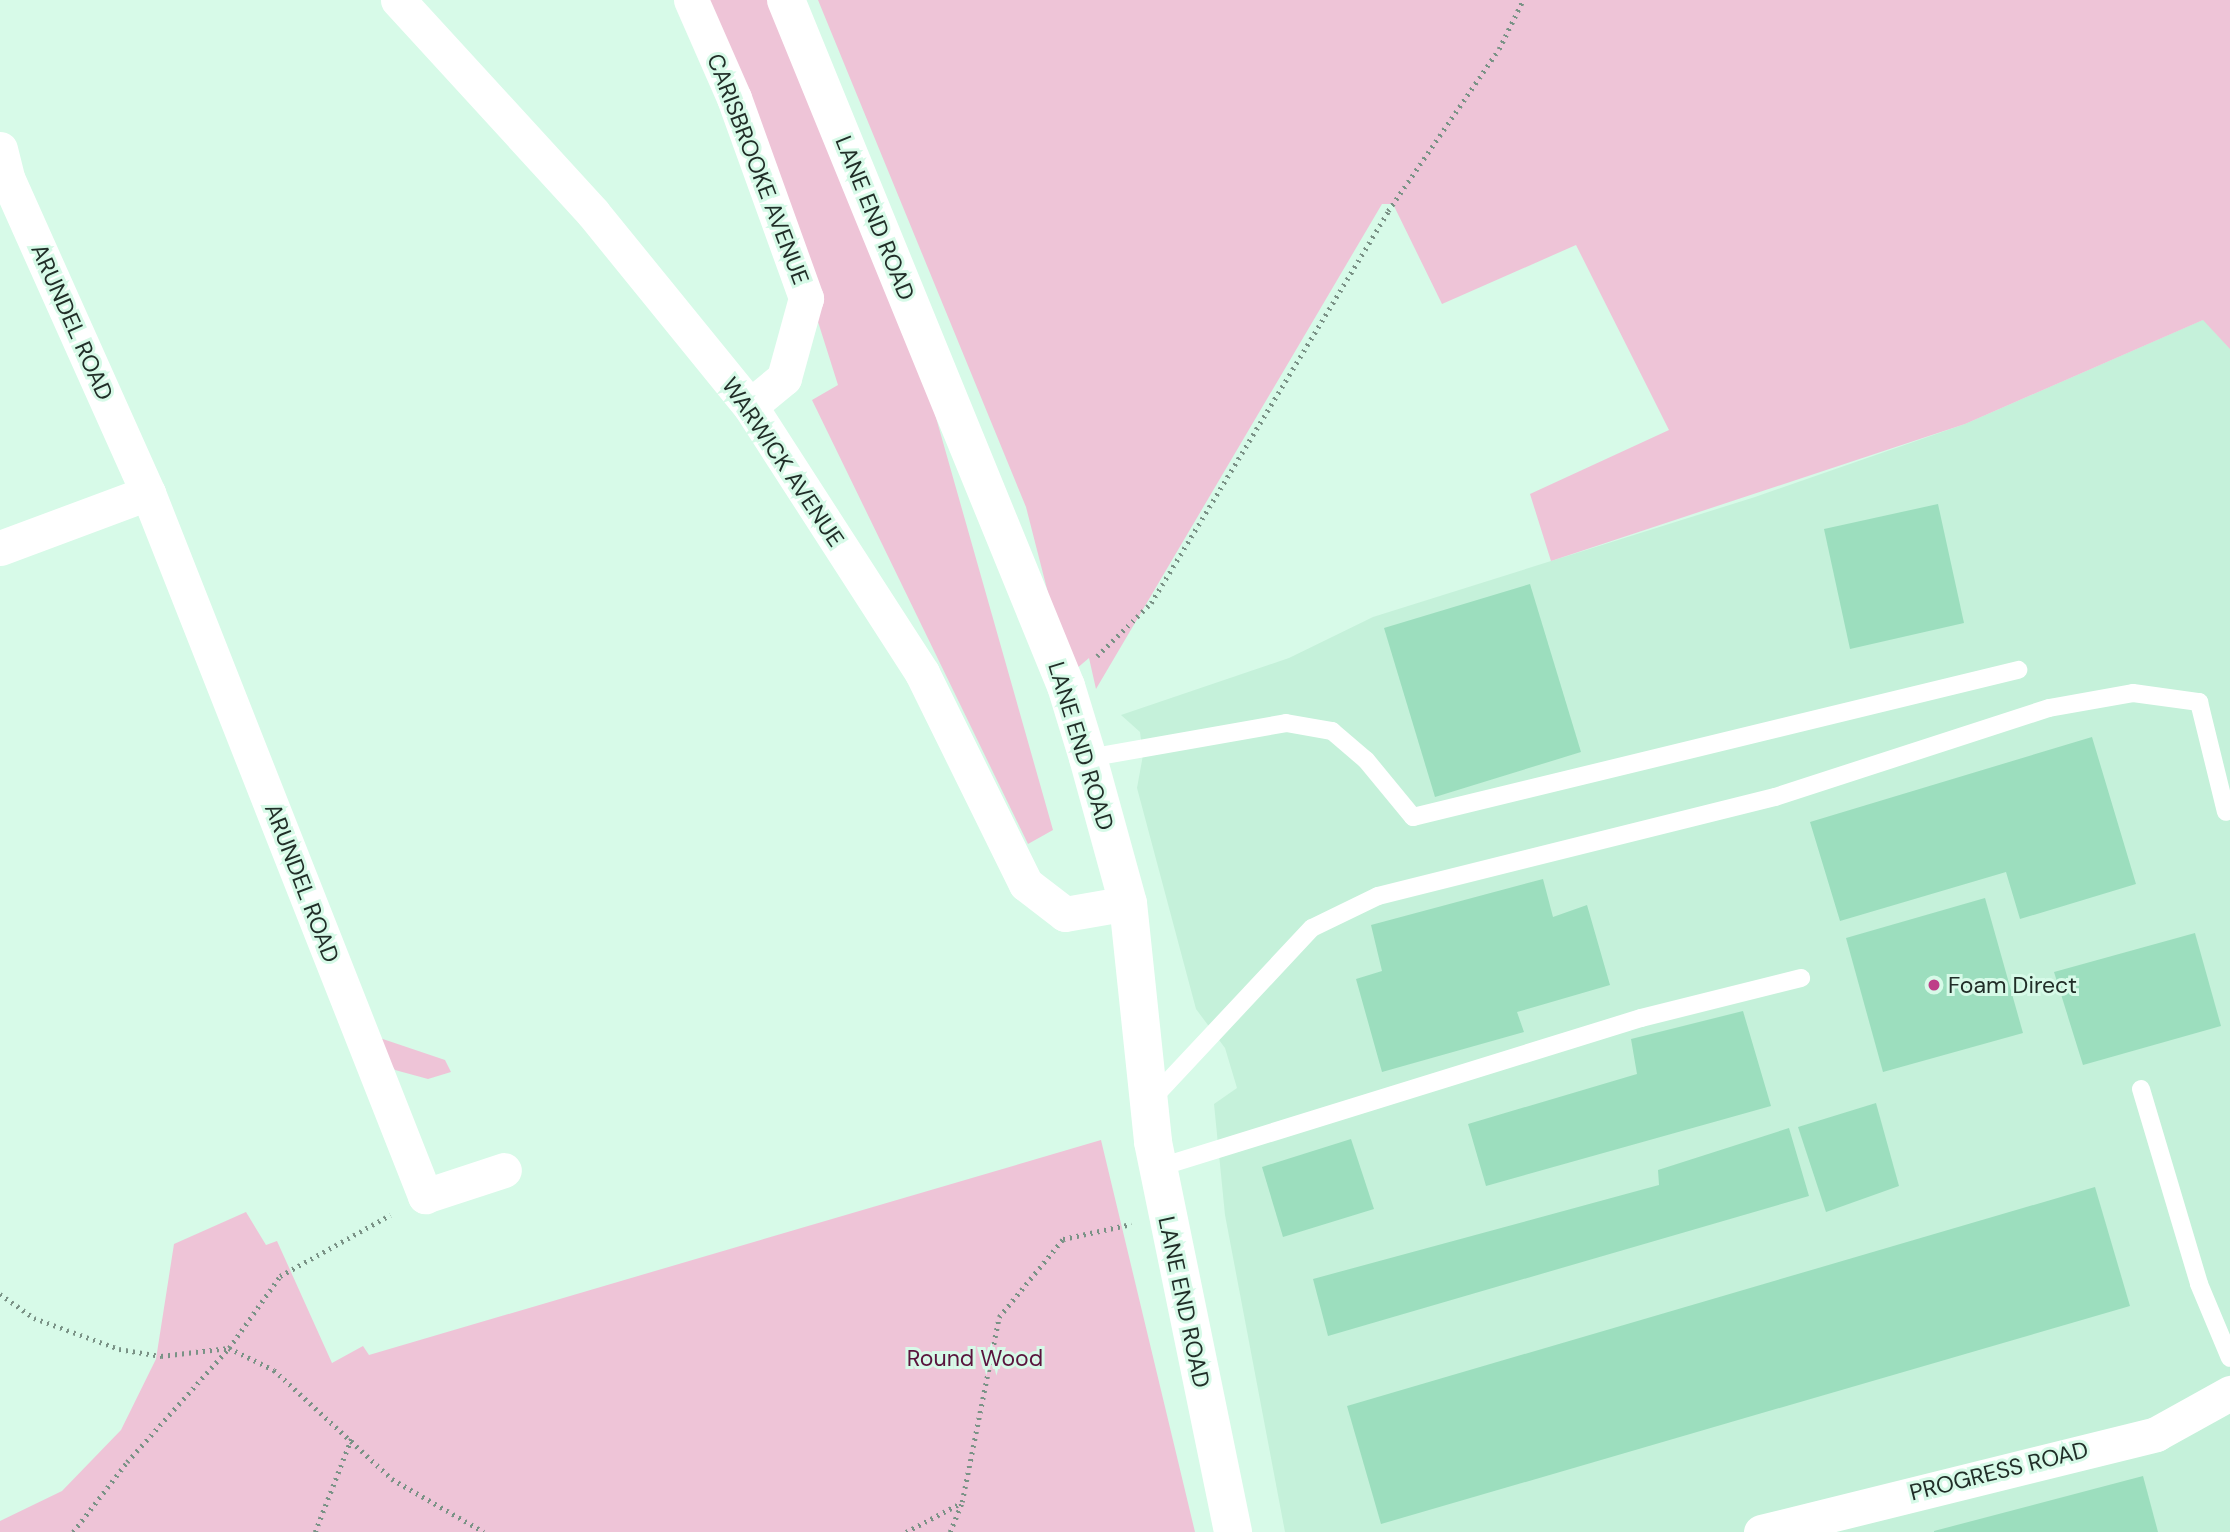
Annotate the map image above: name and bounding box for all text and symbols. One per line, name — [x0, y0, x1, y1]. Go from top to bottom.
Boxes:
street label: CARISBROOKE AVENUE — [701, 50, 815, 288]
street label: LANE END ROAD — [829, 132, 921, 304]
street label: ARUNDEL ROAD — [25, 239, 119, 405]
street label: WARWICK AVENUE — [716, 372, 850, 552]
street label: LANE END ROAD — [1042, 658, 1120, 834]
street label: ARUNDEL ROAD — [259, 799, 345, 967]
place label: Foam Direct — [1948, 971, 2077, 999]
marker: Foam Direct — [1926, 977, 1942, 993]
street label: LANE END ROAD — [1152, 1214, 1216, 1390]
park label: Round Wood — [907, 1344, 1043, 1372]
street label: PROGRESS ROAD — [1907, 1435, 2091, 1507]

